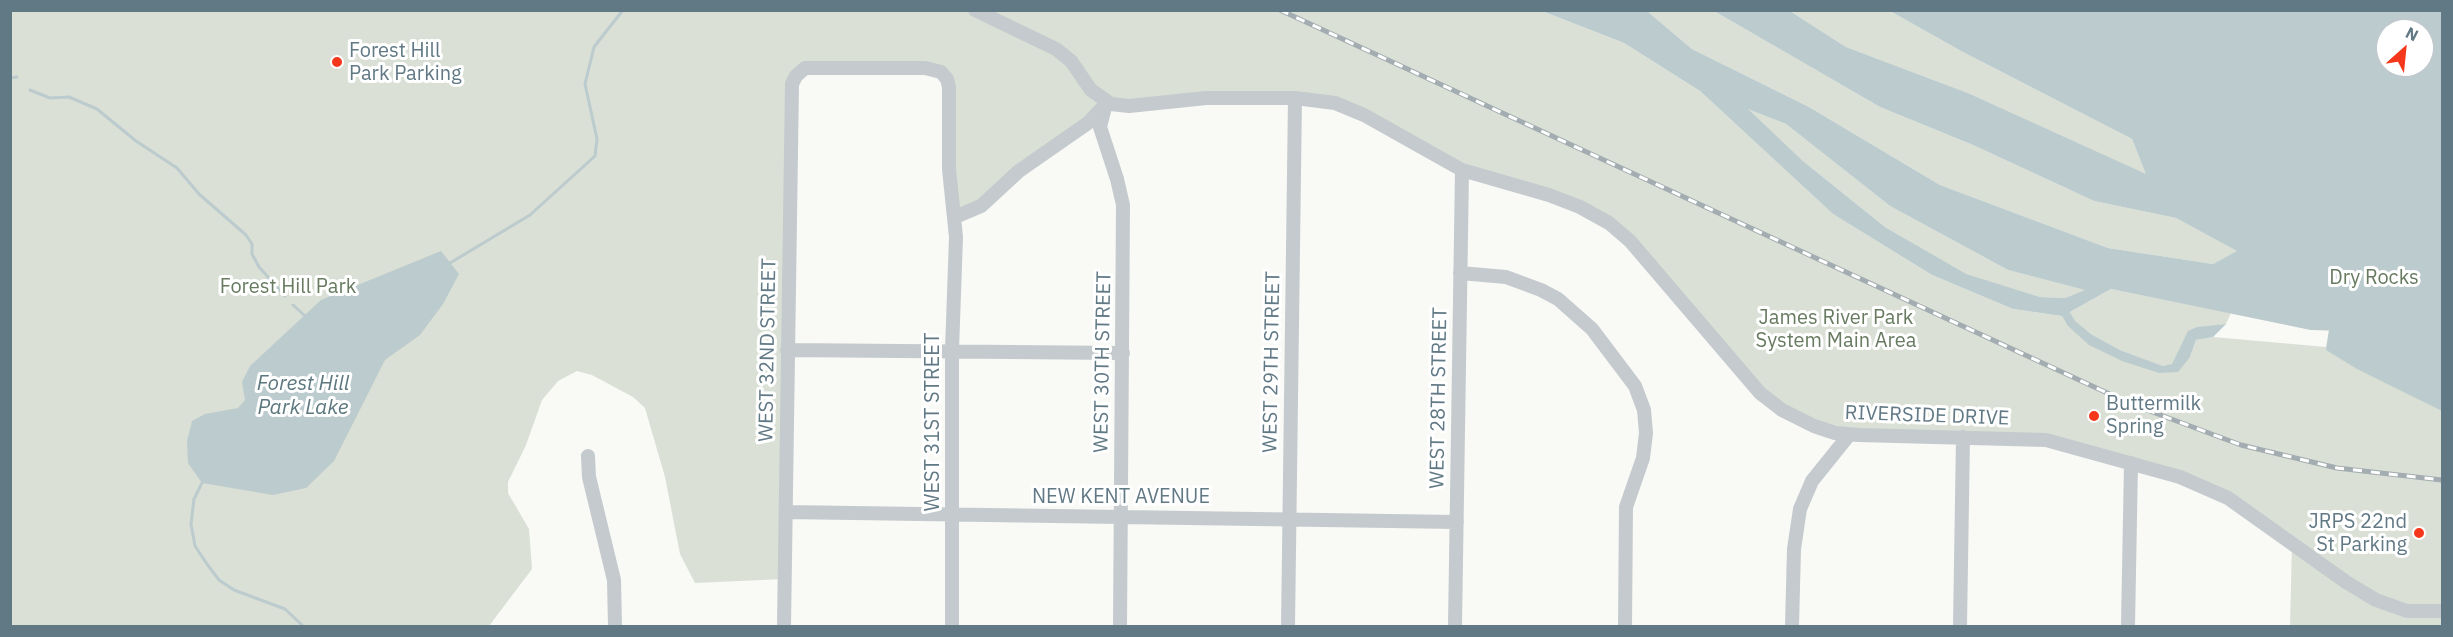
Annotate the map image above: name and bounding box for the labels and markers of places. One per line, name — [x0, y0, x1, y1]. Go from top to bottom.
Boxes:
place label: Forest Hill Park Parking — [349, 39, 462, 86]
marker: Forest Hill Park Parking — [330, 55, 344, 69]
place label: Buttermilk Spring — [2106, 392, 2201, 439]
marker: Buttermilk Spring — [2087, 409, 2101, 423]
place label: JRPS 22nd St Parking — [2309, 510, 2407, 557]
marker: JRPS 22nd St Parking — [2412, 526, 2426, 540]

